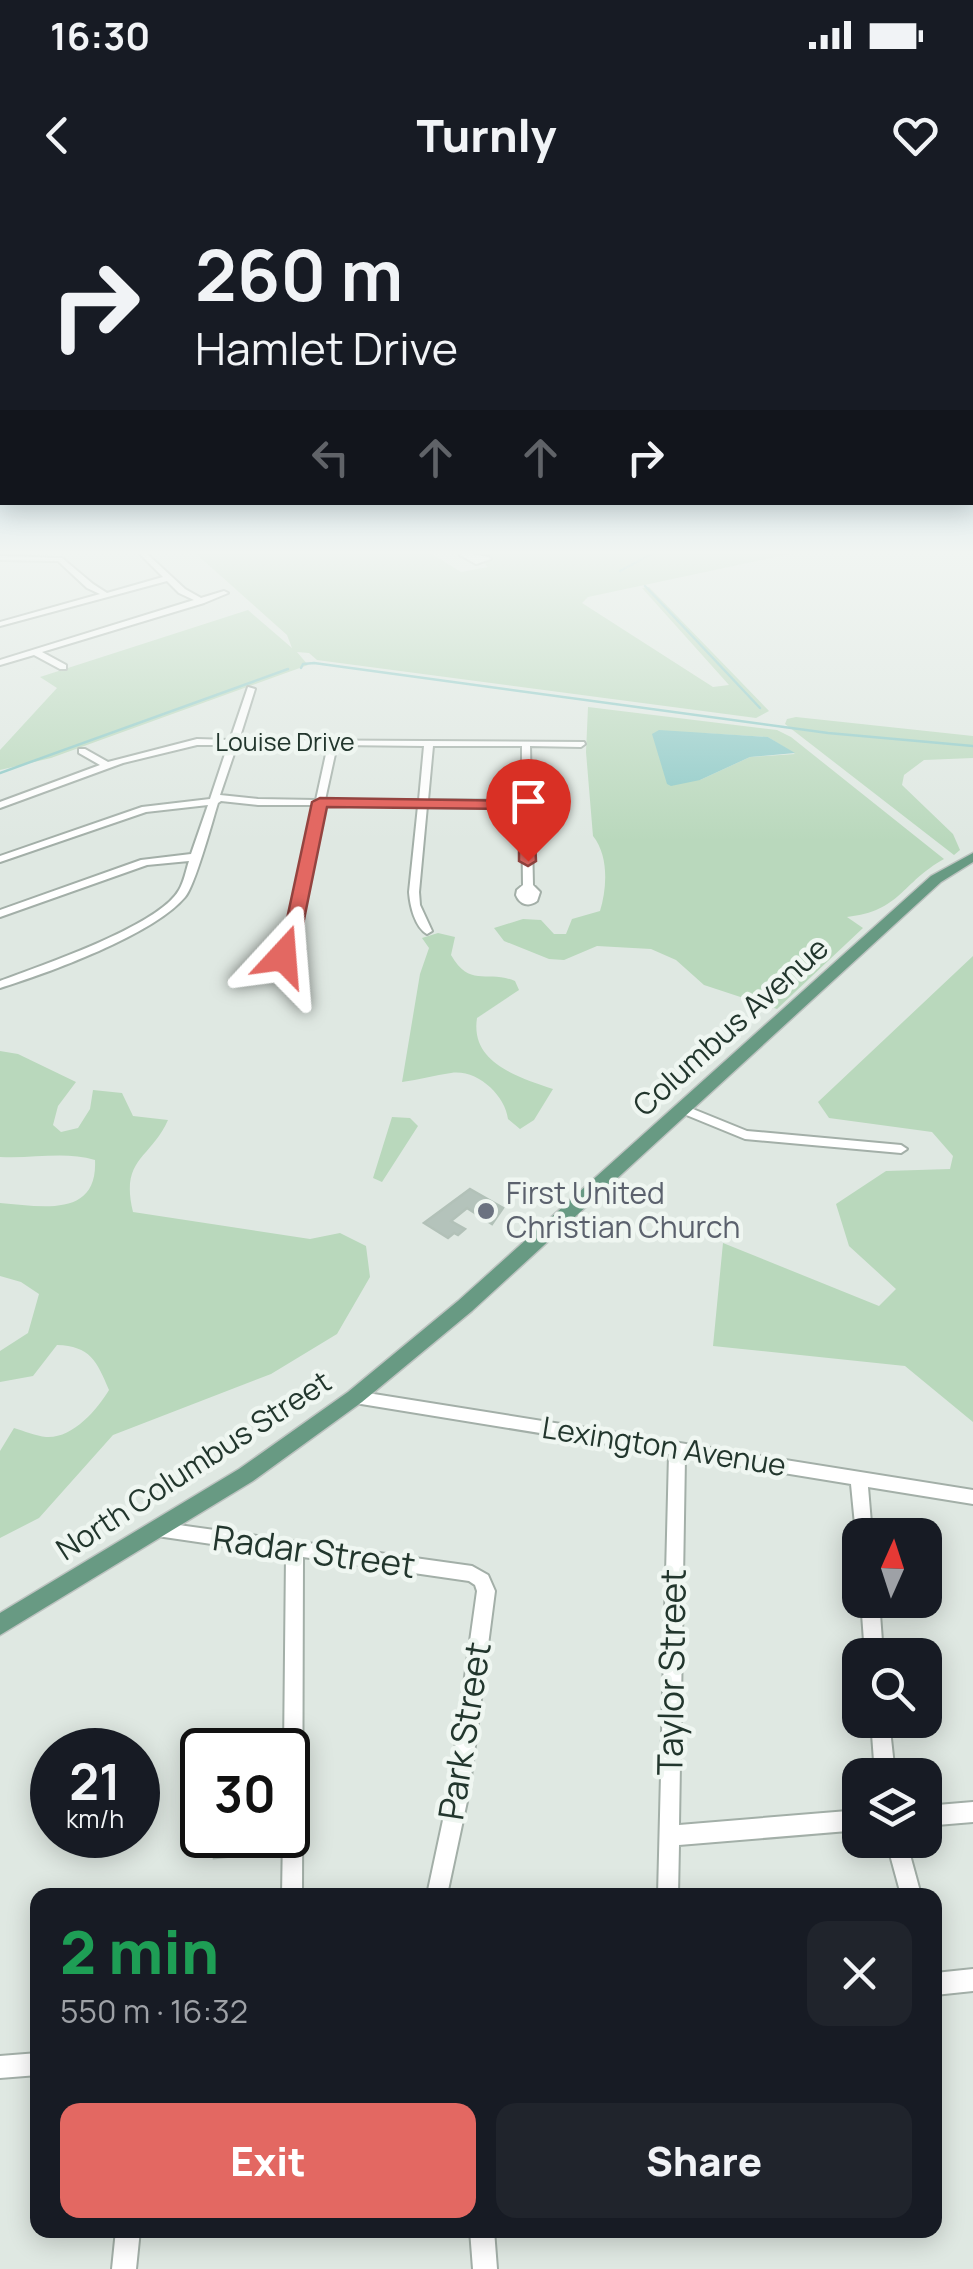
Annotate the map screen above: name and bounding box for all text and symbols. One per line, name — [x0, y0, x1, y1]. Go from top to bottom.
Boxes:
text: 16:30 — [50, 9, 150, 61]
text: Turnly — [417, 104, 556, 166]
icon: back — [30, 108, 85, 163]
icon: heart — [888, 108, 943, 163]
text: 260 m — [195, 226, 403, 322]
icon: right — [30, 240, 160, 370]
text: Hamlet Drive — [195, 317, 458, 379]
icon: left — [303, 430, 358, 485]
icon: ahead — [408, 430, 463, 485]
icon: ahead — [513, 430, 568, 485]
icon: right — [618, 430, 673, 485]
street label: Louise Drive — [215, 724, 355, 759]
pin — [486, 759, 571, 862]
icon: arrive — [501, 774, 556, 829]
position arrow — [231, 904, 335, 1008]
street label: Columbus Avenue — [624, 927, 836, 1125]
place label: First United Christian Church — [506, 1172, 740, 1247]
marker: First United Christian Church — [475, 1200, 497, 1222]
street label: North Columbus Street — [48, 1360, 338, 1569]
street label: Lexington Avenue — [539, 1406, 789, 1485]
street label: Radar Street — [210, 1513, 419, 1589]
north arrow — [842, 1518, 942, 1618]
map controls — [842, 1518, 942, 1858]
street label: Taylor Street — [645, 1568, 697, 1776]
street label: Park Street — [426, 1638, 502, 1823]
button: search — [842, 1638, 942, 1738]
speed limit sign: 30 — [180, 1728, 310, 1858]
text: 21 — [69, 1747, 121, 1815]
button: layers — [842, 1758, 942, 1858]
text: km/h — [66, 1801, 124, 1836]
text: 2 min — [60, 1910, 219, 1992]
button: close — [807, 1921, 912, 2026]
text: 550 m · 16:32 — [60, 1989, 248, 2033]
button: Exit — [60, 2103, 476, 2218]
button: Share — [496, 2103, 912, 2218]

